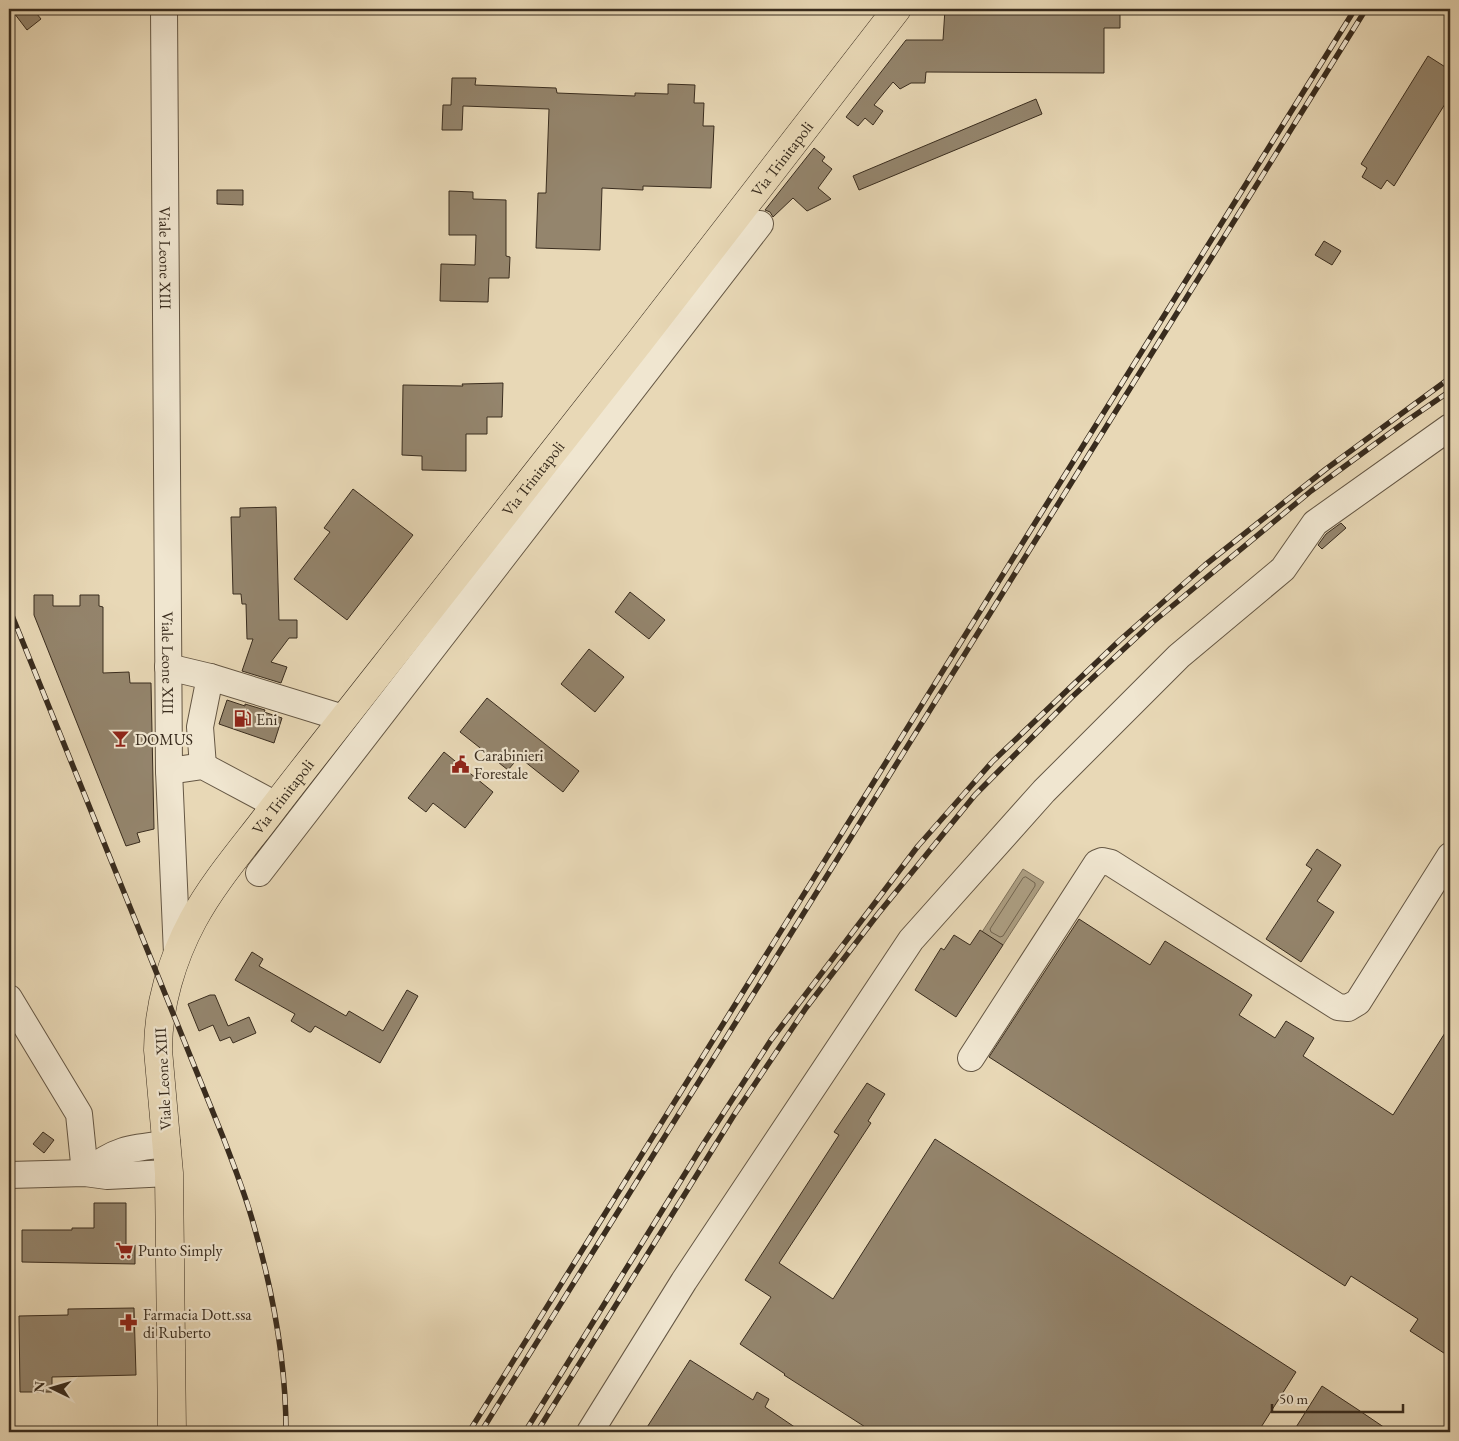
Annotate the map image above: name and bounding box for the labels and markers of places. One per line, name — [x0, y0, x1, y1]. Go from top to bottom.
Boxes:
fuel station icon: Eni — [232, 709, 252, 729]
place label: Eni — [256, 709, 277, 730]
bar icon: DOMUS — [111, 729, 131, 749]
place label: DOMUS — [135, 729, 193, 750]
place label: Carabinieri Forestale — [474, 745, 544, 784]
public building icon: Carabinieri Forestale — [450, 754, 470, 774]
supermarket icon: Punto Simply — [114, 1240, 134, 1260]
place label: Punto Simply — [138, 1240, 224, 1261]
place label: Farmacia Dott.ssa di Ruberto — [143, 1304, 252, 1343]
pharmacy icon: Farmacia Dott.ssa di Ruberto — [119, 1313, 139, 1333]

